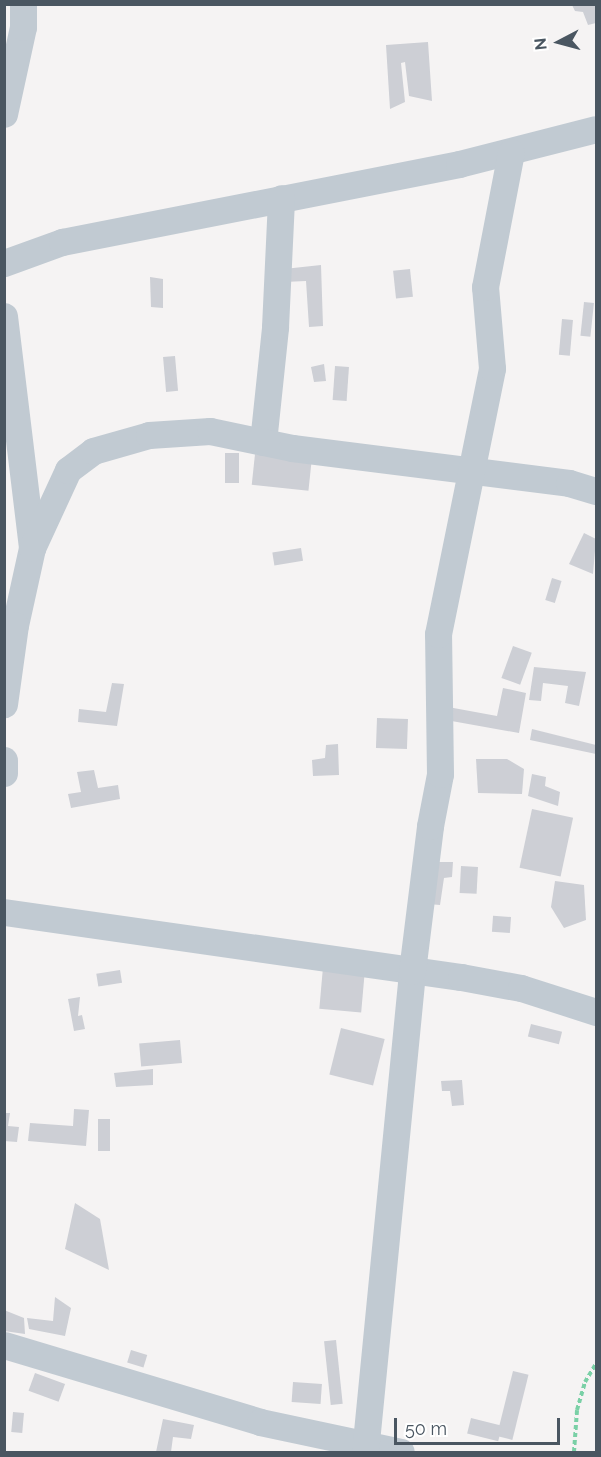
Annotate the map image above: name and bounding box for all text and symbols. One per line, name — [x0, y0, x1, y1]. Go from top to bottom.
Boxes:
north arrow — [529, 12, 589, 72]
text: N — [531, 37, 551, 51]
scale bar — [397, 1406, 564, 1444]
text: 50 m — [405, 1418, 447, 1439]

